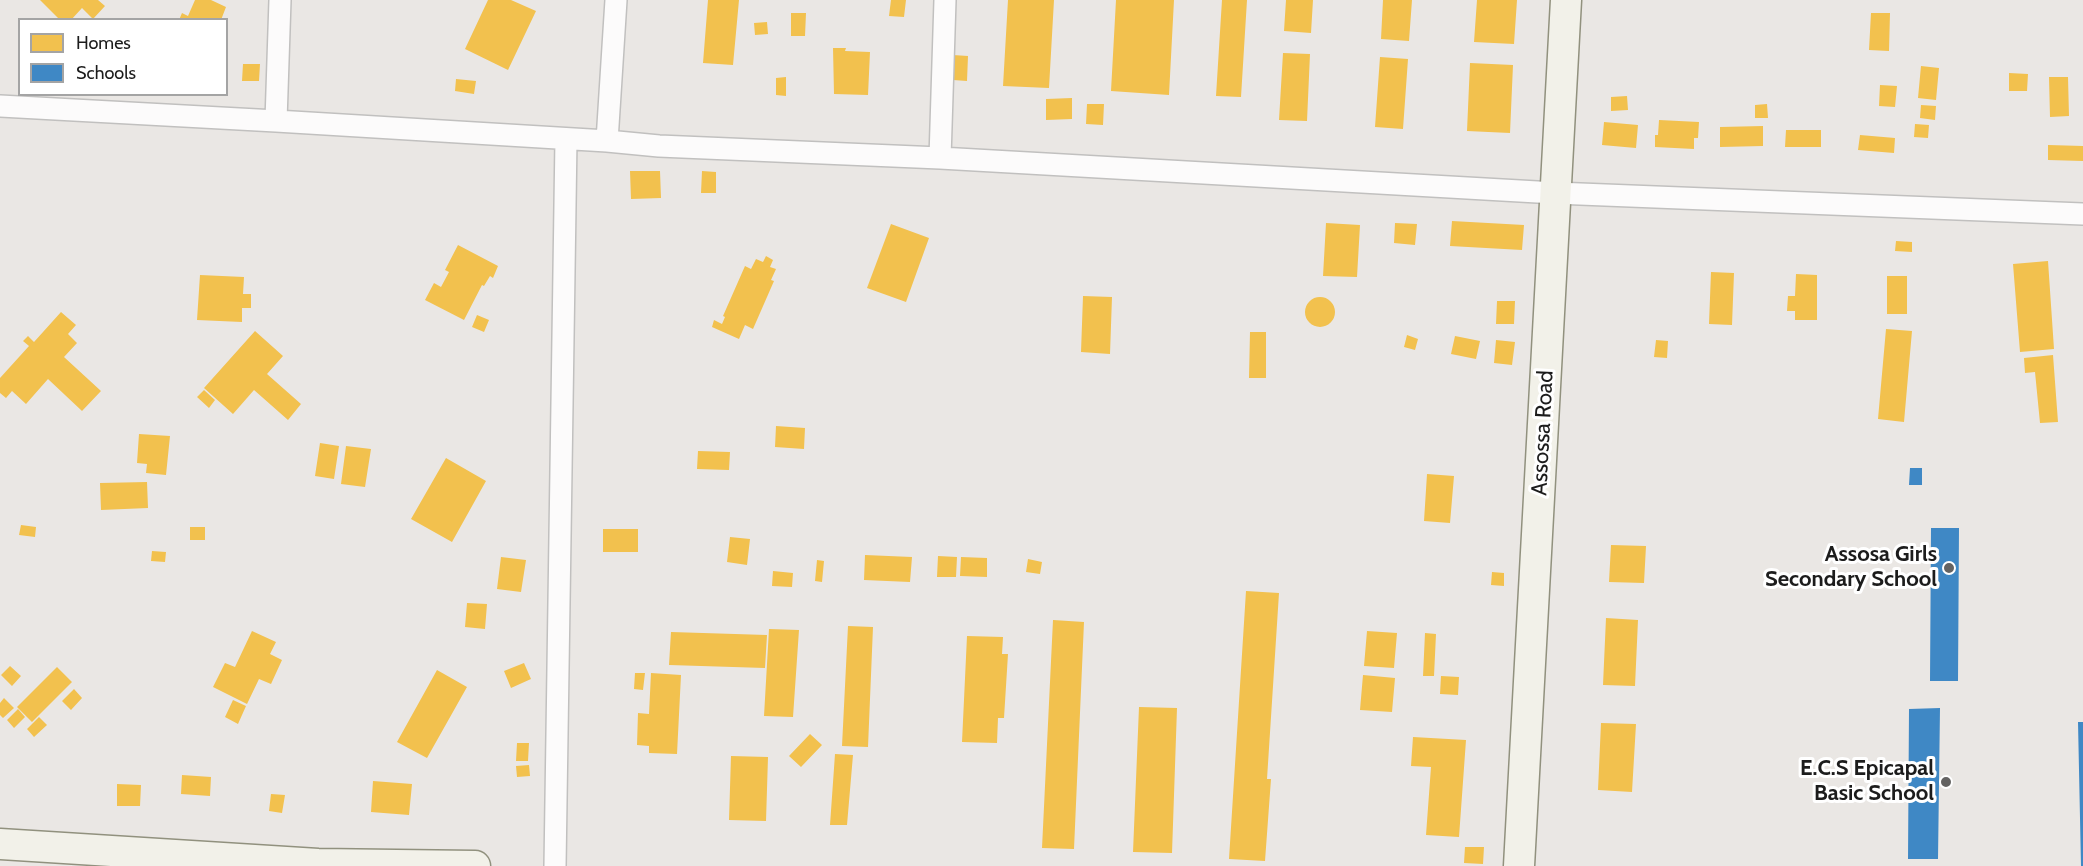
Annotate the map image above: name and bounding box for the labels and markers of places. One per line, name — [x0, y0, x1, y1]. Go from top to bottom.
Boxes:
place label: Assosa Girls Secondary School — [1765, 542, 1937, 594]
marker: Assosa Girls Secondary School — [1942, 561, 1956, 575]
place label: E.C.S Epicapal Basic School — [1800, 756, 1934, 807]
marker: E.C.S Epicapal Basic School — [1939, 775, 1953, 789]

